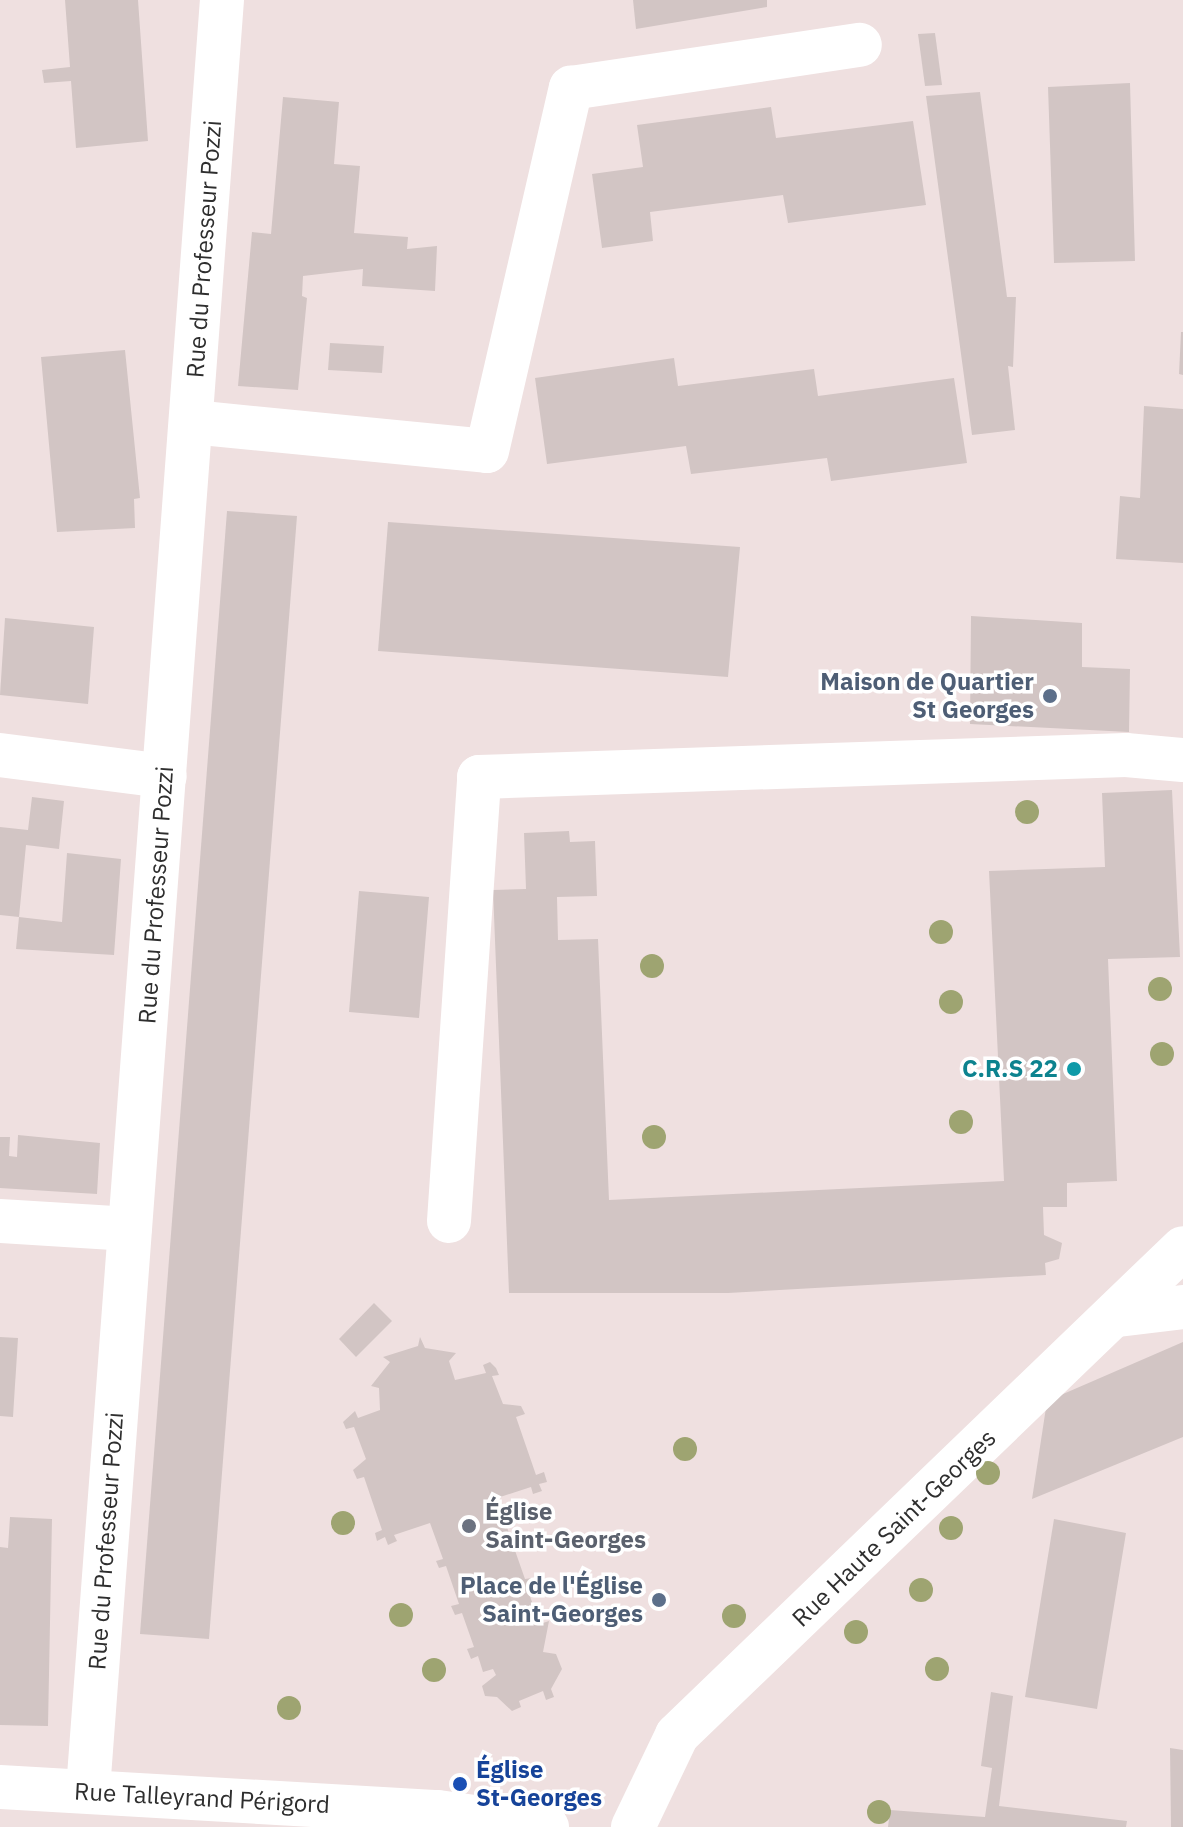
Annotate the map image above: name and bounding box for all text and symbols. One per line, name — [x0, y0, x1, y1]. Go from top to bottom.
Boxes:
street label: Rue du Professeur Pozzi — [181, 119, 227, 379]
place label: Maison de Quartier St Georges — [820, 668, 1034, 724]
marker: Maison de Quartier St Georges — [1041, 687, 1059, 705]
street label: Rue du Professeur Pozzi — [133, 765, 179, 1025]
place label: C.R.S 22 — [962, 1055, 1058, 1083]
marker: C.R.S 22 — [1065, 1060, 1083, 1078]
street label: Rue du Professeur Pozzi — [83, 1411, 129, 1671]
street label: Rue Haute Saint-Georges — [786, 1423, 1002, 1633]
place label: Église Saint-Georges — [485, 1498, 646, 1554]
marker: Église Saint-Georges — [460, 1517, 478, 1535]
place label: Place de l'Église Saint-Georges — [460, 1572, 643, 1628]
marker: Place de l'Église Saint-Georges — [650, 1591, 668, 1609]
place label: Église St-Georges — [476, 1756, 602, 1812]
marker: Église St-Georges — [451, 1775, 469, 1793]
street label: Rue Talleyrand Périgord — [73, 1777, 331, 1819]

